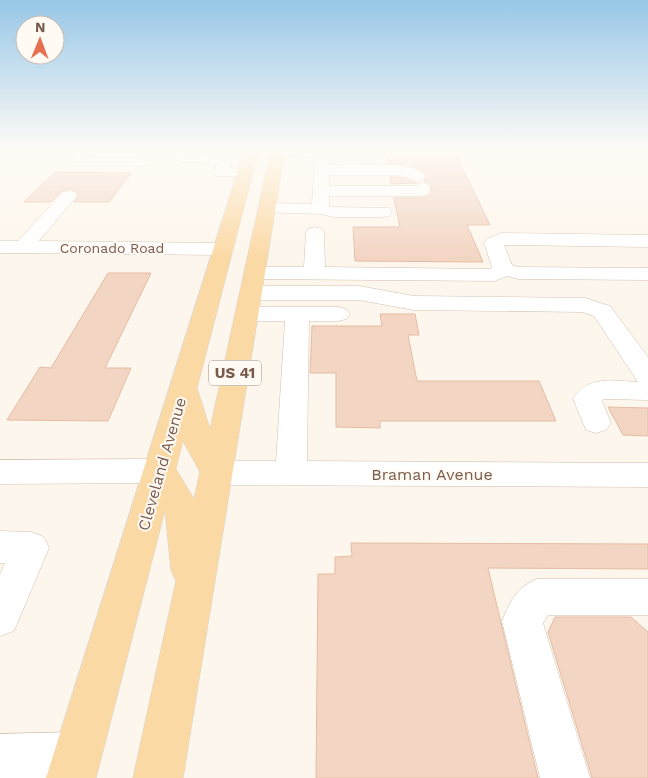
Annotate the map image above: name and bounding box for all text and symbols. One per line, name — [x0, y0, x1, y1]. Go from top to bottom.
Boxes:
north arrow — [15, 15, 65, 65]
text: N — [35, 19, 46, 35]
street label: Coronado Road — [60, 240, 164, 256]
road number: US 41 — [209, 360, 261, 386]
street label: Cleveland Avenue — [134, 395, 190, 533]
street label: Braman Avenue — [371, 465, 493, 484]

